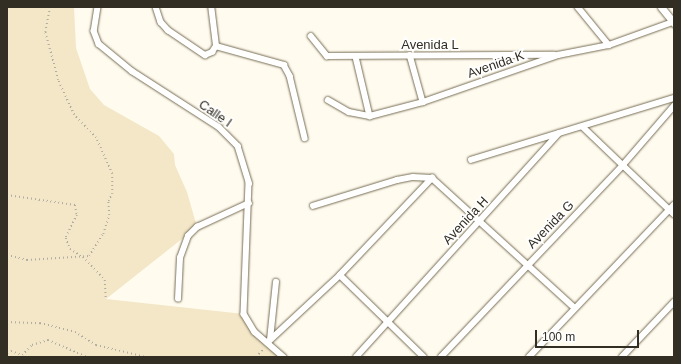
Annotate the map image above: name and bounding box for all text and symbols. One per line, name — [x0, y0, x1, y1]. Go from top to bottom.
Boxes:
street label: Avenida L — [401, 37, 459, 53]
street label: Avenida K — [466, 48, 526, 82]
street label: Calle I — [195, 97, 235, 131]
street label: Avenida H — [440, 194, 492, 248]
street label: Avenida G — [524, 198, 578, 252]
scale bar — [537, 322, 641, 348]
text: 100 m — [542, 330, 575, 344]

